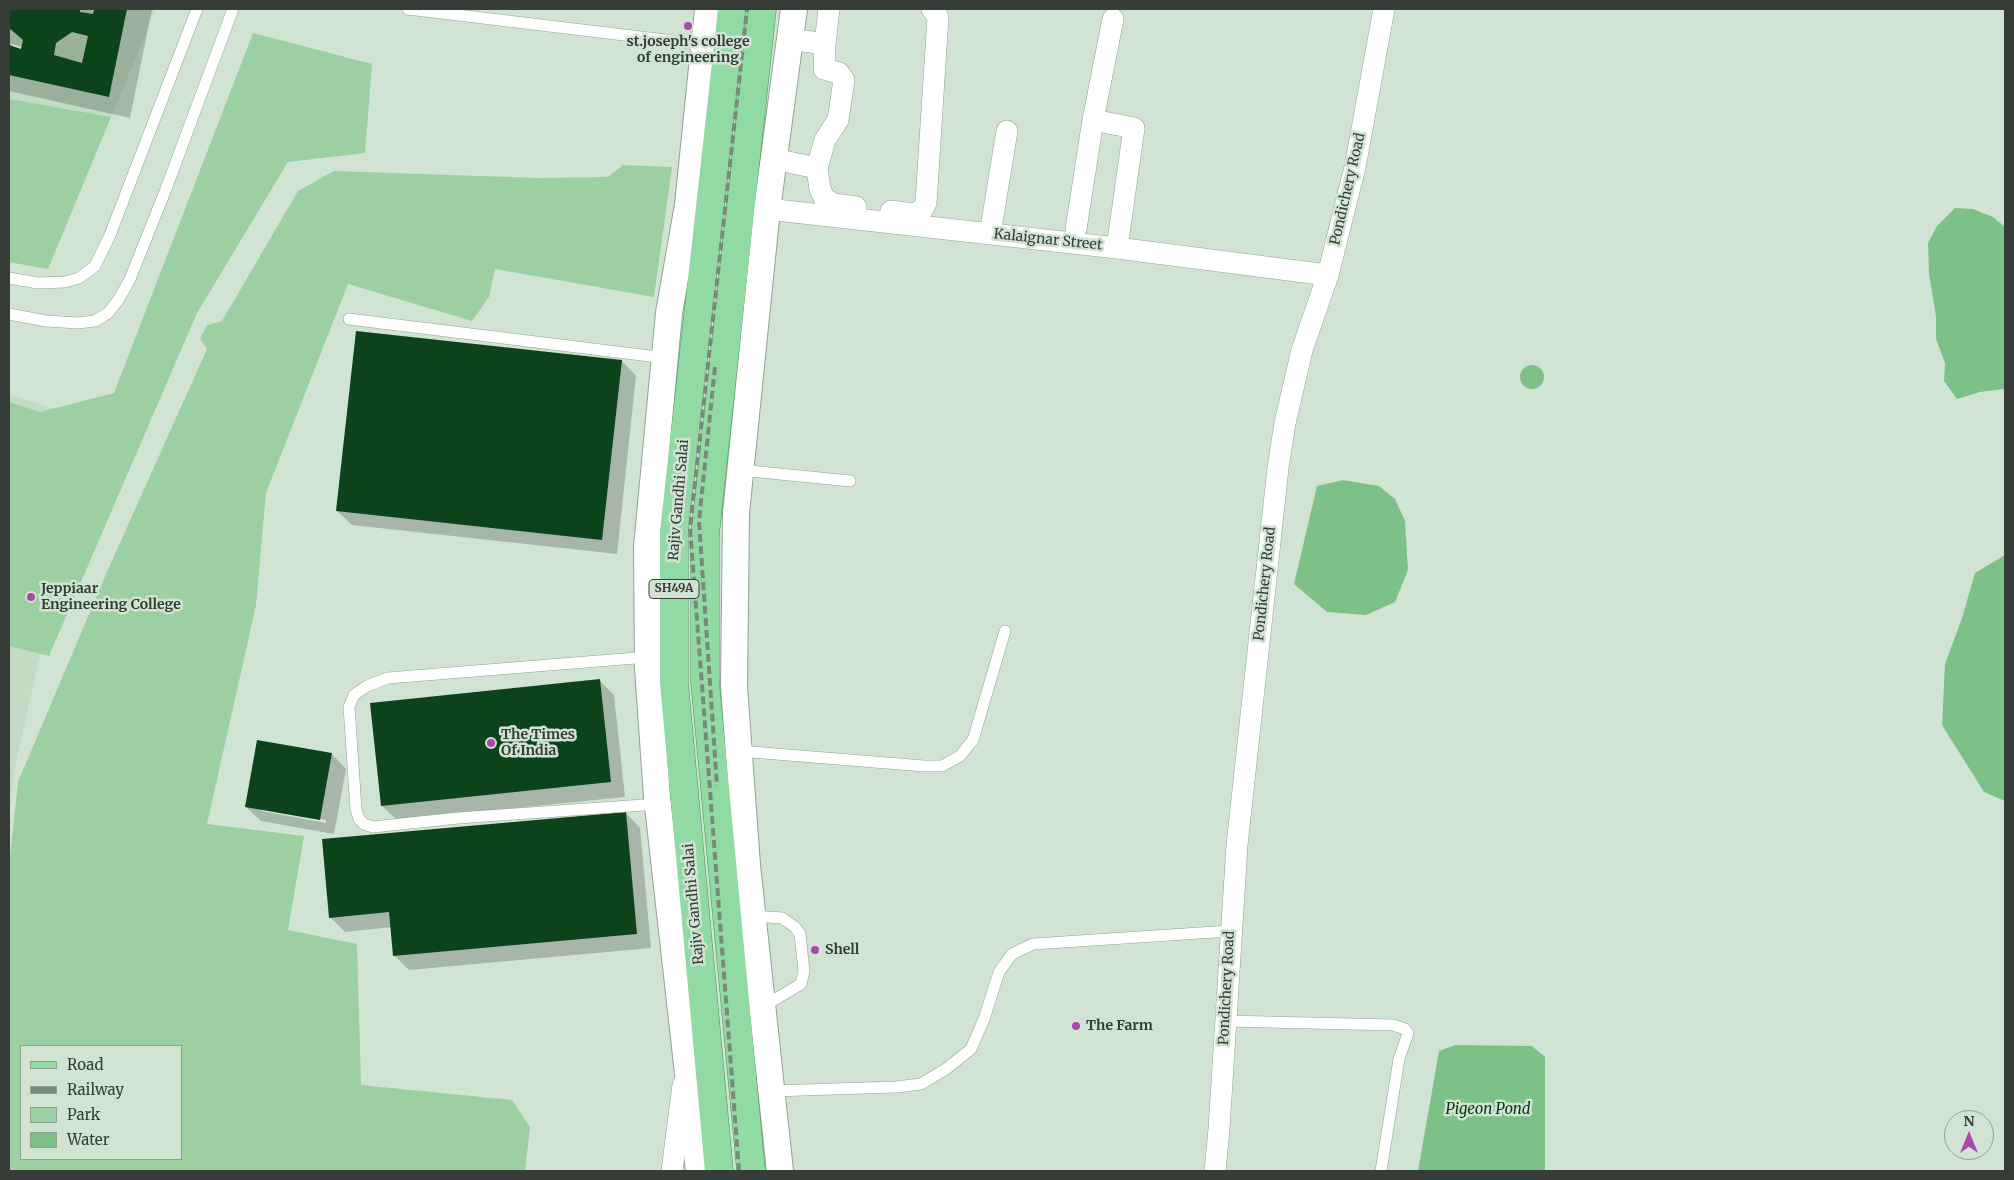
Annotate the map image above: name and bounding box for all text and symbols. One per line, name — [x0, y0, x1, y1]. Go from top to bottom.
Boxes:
marker: st.joseph's college of engineering — [682, 20, 694, 32]
place label: st.joseph's college of engineering — [626, 34, 750, 66]
street label: Pondichery Road — [1327, 131, 1369, 247]
street label: Kalaignar Street — [993, 226, 1103, 254]
street label: Rajiv Gandhi Salai — [665, 439, 693, 561]
street label: Pondichery Road — [1251, 526, 1279, 642]
road number: SH49A — [649, 580, 699, 598]
place label: Jeppiaar Engineering College — [41, 581, 181, 614]
marker: Jeppiaar Engineering College — [25, 591, 37, 603]
place label: The Times Of India — [501, 727, 575, 760]
marker: The Times Of India — [485, 737, 497, 749]
street label: Rajiv Gandhi Salai — [680, 843, 708, 965]
street label: Pondichery Road — [1216, 930, 1238, 1046]
place label: Shell — [825, 942, 859, 958]
marker: Shell — [809, 944, 821, 956]
place label: The Farm — [1086, 1018, 1153, 1034]
marker: The Farm — [1070, 1020, 1082, 1032]
legend — [20, 1045, 182, 1160]
text: Road — [67, 1055, 103, 1074]
text: Railway — [67, 1080, 124, 1099]
water label: Pigeon Pond — [1445, 1101, 1531, 1119]
text: Park — [67, 1105, 100, 1124]
north arrow — [1944, 1110, 1994, 1160]
text: N — [1963, 1112, 1975, 1130]
text: Water — [67, 1130, 109, 1149]

